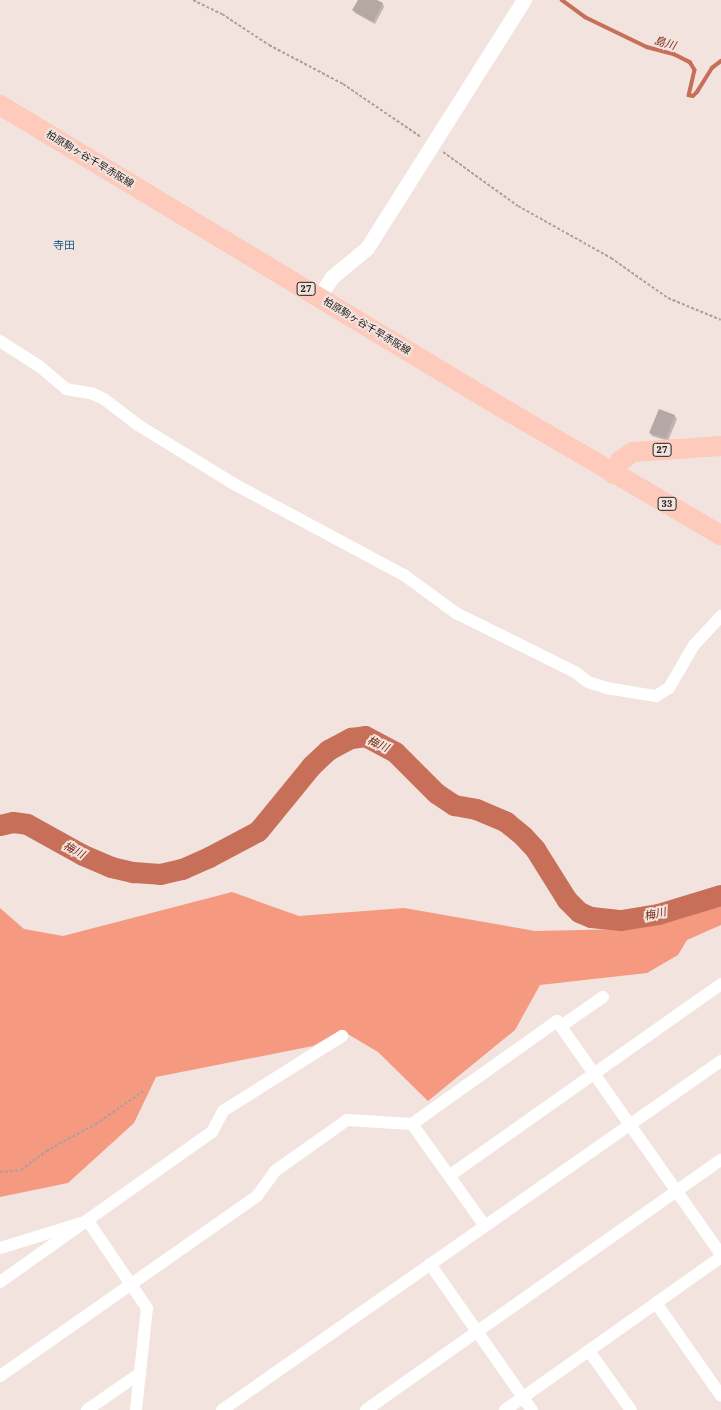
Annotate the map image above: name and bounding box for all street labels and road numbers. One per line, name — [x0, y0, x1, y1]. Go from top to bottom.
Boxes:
street label: 柏原駒ヶ谷千早赤阪線 — [44, 128, 136, 190]
road number: 27 — [296, 282, 316, 296]
street label: 柏原駒ヶ谷千早赤阪線 — [321, 295, 413, 357]
road number: 27 — [652, 443, 672, 457]
road number: 33 — [657, 497, 677, 511]

